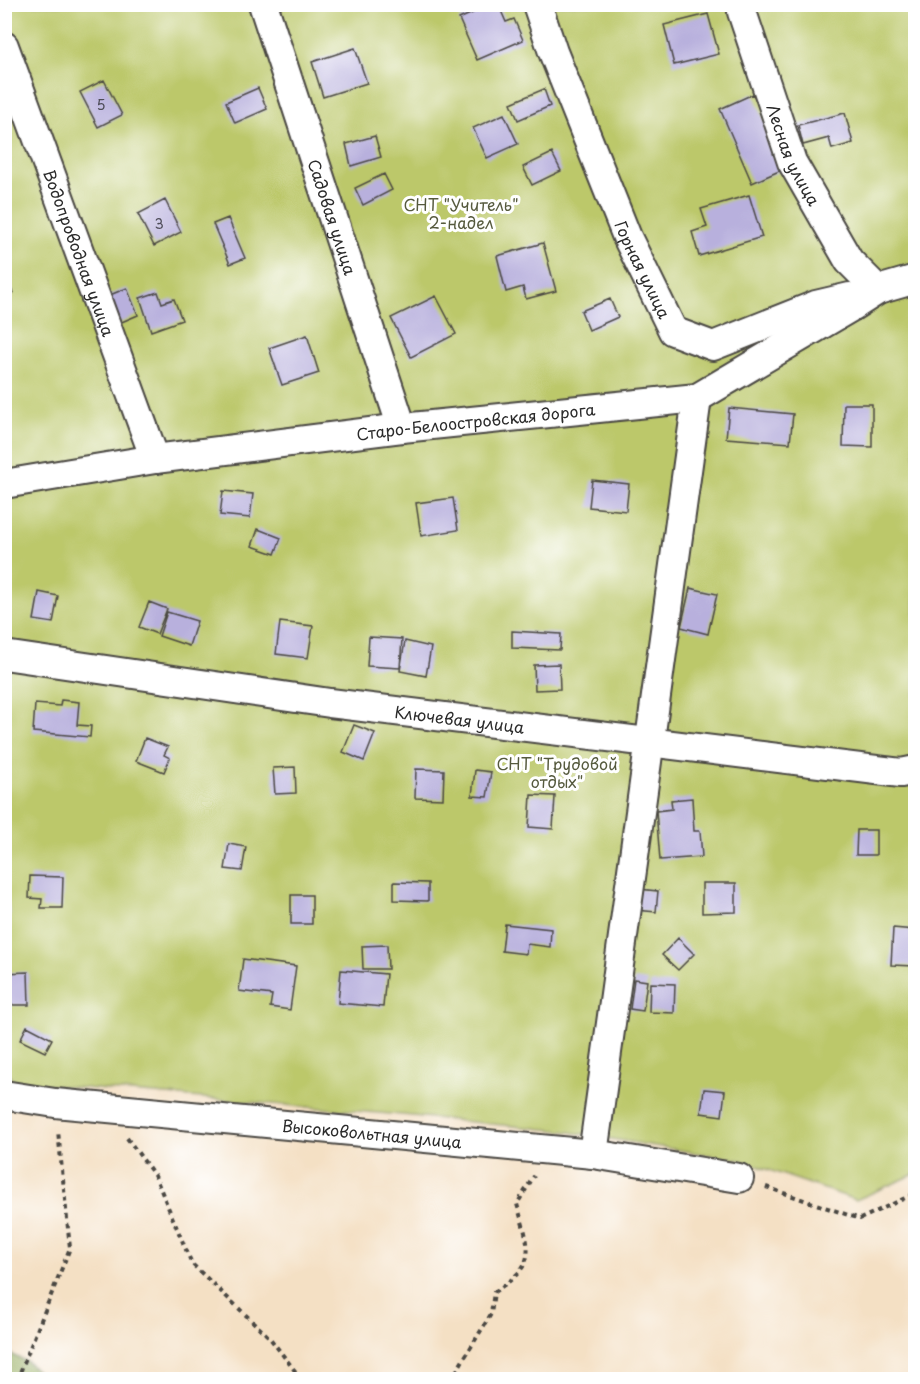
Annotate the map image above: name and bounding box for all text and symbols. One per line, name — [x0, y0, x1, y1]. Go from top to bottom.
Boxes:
house number: 5 — [96, 94, 106, 115]
street label: Лесная улица — [761, 101, 827, 210]
street label: Садовая улица — [303, 156, 363, 278]
street label: Водопроводная улица — [38, 166, 121, 339]
park label: СНТ "Учитель" 2-надел — [403, 192, 519, 234]
house number: 3 — [154, 213, 164, 234]
street label: Горная улица — [610, 217, 677, 322]
street label: Старо-Белоостровская дорога — [355, 396, 596, 446]
street label: Ключевая улица — [393, 699, 526, 739]
park label: СНТ "Трудовой отдых" — [496, 751, 618, 793]
street label: Высоковольтная улица — [281, 1113, 463, 1154]

